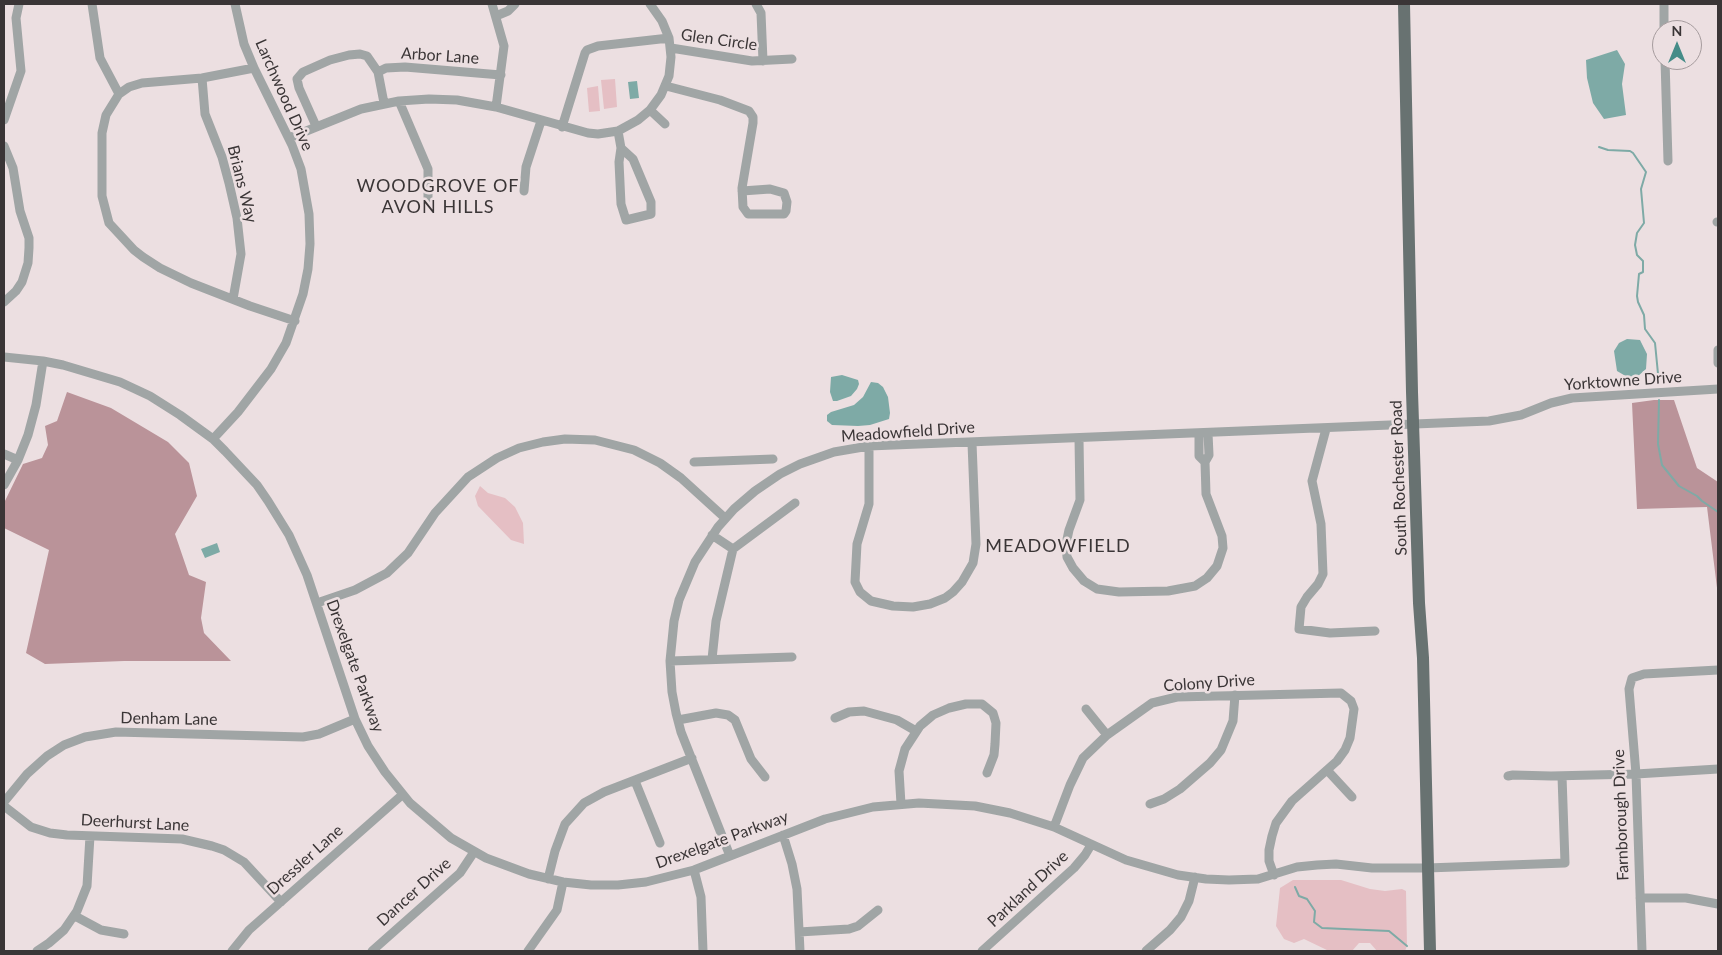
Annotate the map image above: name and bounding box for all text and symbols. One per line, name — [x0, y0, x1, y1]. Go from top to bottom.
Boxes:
north arrow — [1652, 20, 1702, 70]
text: N — [1672, 22, 1682, 39]
street label: Glen Circle — [680, 25, 758, 55]
street label: Larchwood Drive — [251, 36, 317, 154]
street label: Arbor Lane — [400, 44, 480, 68]
street label: Brians Way — [223, 143, 261, 225]
district label: WOODGROVE OF AVON HILLS — [355, 175, 521, 218]
street label: Yorktowne Drive — [1563, 367, 1683, 395]
street label: South Rochester Road — [1387, 400, 1411, 556]
street label: Meadowfield Drive — [840, 418, 976, 446]
district label: MEADOWFIELD — [984, 535, 1132, 557]
street label: Drexelgate Parkway — [322, 597, 388, 735]
street label: Colony Drive — [1163, 670, 1255, 696]
street label: Denham Lane — [120, 709, 218, 729]
street label: Farnborough Drive — [1609, 749, 1633, 881]
street label: Drexelgate Parkway — [653, 807, 791, 873]
street label: Deerhurst Lane — [80, 811, 190, 835]
street label: Dressler Lane — [263, 821, 347, 899]
street label: Parkland Drive — [984, 847, 1072, 931]
street label: Dancer Drive — [373, 854, 455, 930]

